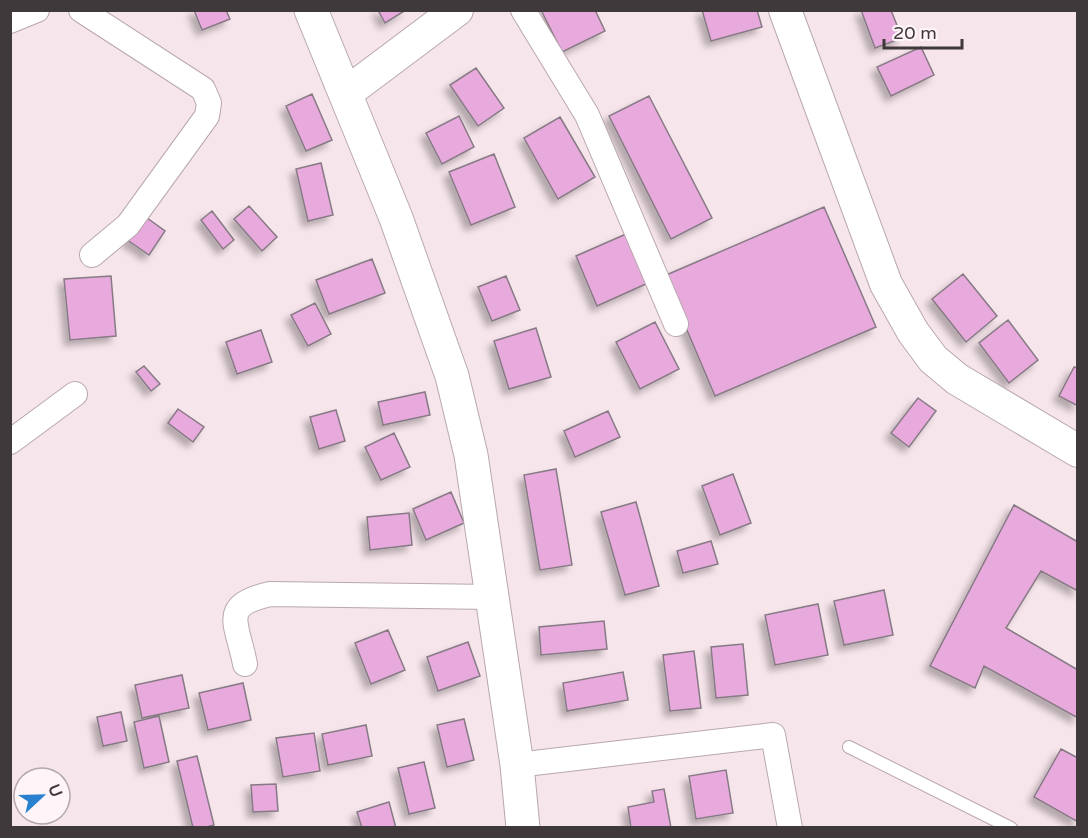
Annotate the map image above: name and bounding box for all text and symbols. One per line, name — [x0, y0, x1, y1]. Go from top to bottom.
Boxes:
scale bar — [884, 12, 962, 50]
text: 20 m — [893, 22, 937, 44]
north arrow — [12, 766, 72, 826]
text: U — [43, 781, 67, 800]

